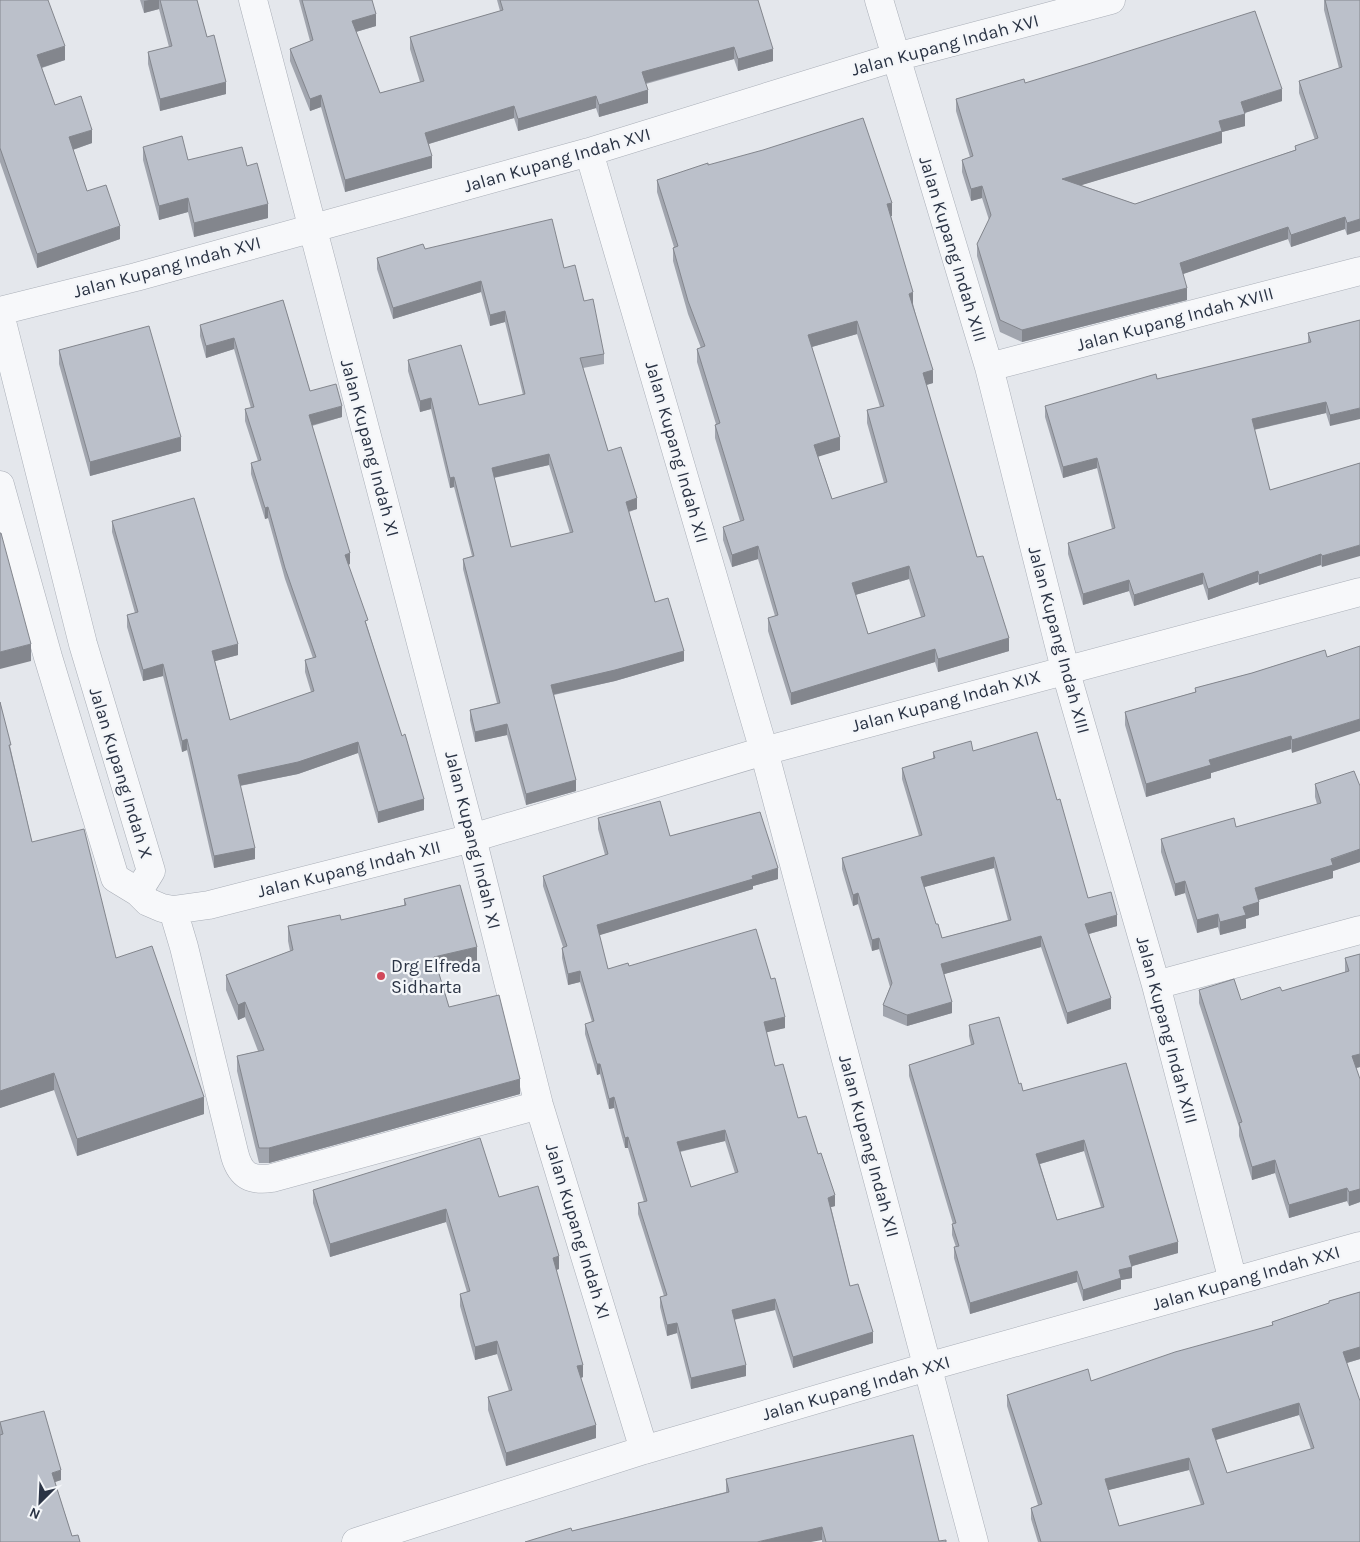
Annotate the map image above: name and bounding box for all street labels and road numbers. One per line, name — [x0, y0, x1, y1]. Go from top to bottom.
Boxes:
street label: Jalan Kupang Indah XVI — [849, 9, 1041, 81]
street label: Jalan Kupang Indah XVI — [461, 123, 653, 197]
street label: Jalan Kupang Indah XIII — [914, 153, 992, 345]
street label: Jalan Kupang Indah XVI — [71, 231, 263, 303]
street label: Jalan Kupang Indah XVIII — [1074, 282, 1276, 356]
street label: Jalan Kupang Indah XI — [336, 357, 404, 539]
street label: Jalan Kupang Indah XII — [641, 359, 713, 545]
street label: Jalan Kupang Indah XIII — [1023, 544, 1095, 736]
street label: Jalan Kupang Indah XIX — [849, 665, 1043, 737]
street label: Jalan Kupang Indah X — [84, 685, 158, 861]
street label: Jalan Kupang Indah XI — [440, 749, 506, 931]
street label: Jalan Kupang Indah XII — [255, 836, 443, 902]
street label: Jalan Kupang Indah XIII — [1131, 934, 1203, 1126]
street label: Jalan Kupang Indah XII — [834, 1052, 904, 1240]
street label: Jalan Kupang Indah XI — [541, 1140, 615, 1322]
street label: Jalan Kupang Indah XXI — [1149, 1241, 1343, 1315]
street label: Jalan Kupang Indah XXI — [759, 1351, 953, 1425]

